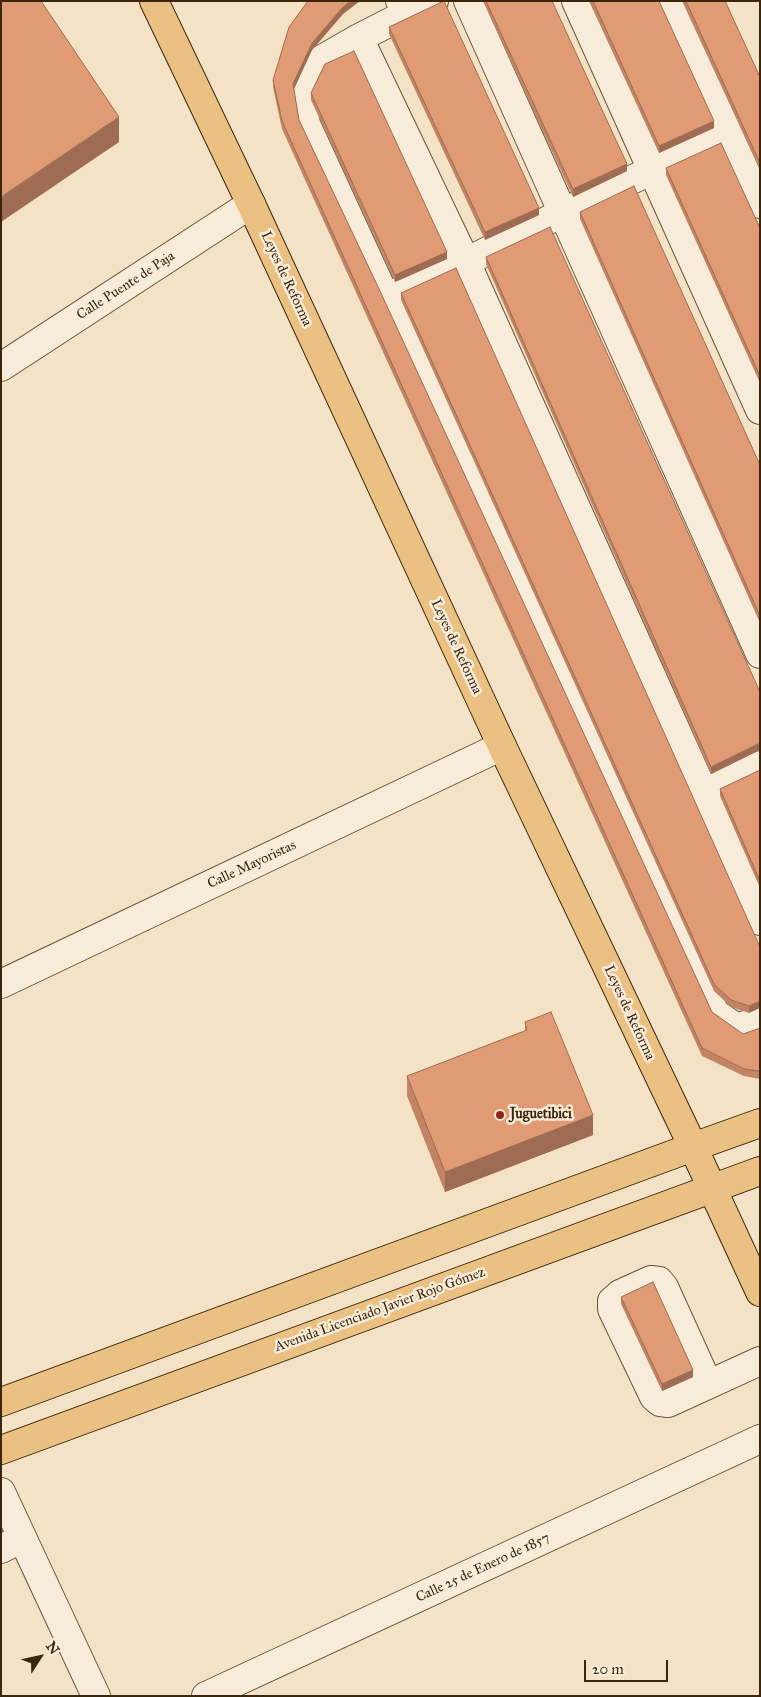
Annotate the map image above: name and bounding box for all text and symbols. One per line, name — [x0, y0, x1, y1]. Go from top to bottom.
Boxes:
street label: Leyes de Reforma — [257, 229, 315, 329]
street label: Calle Puente de Paja — [74, 248, 178, 324]
street label: Leyes de Reforma — [427, 597, 485, 697]
street label: Calle Mayoristas — [205, 837, 299, 893]
street label: Leyes de Reforma — [600, 963, 658, 1063]
place label: Juguetibici — [510, 1107, 572, 1123]
marker: Juguetibici — [494, 1109, 506, 1121]
street label: Avenida Licenciado Javier Rojo Gómez — [273, 1264, 487, 1356]
street label: Calle 25 de Enero de 1857 — [413, 1530, 553, 1606]
north arrow — [15, 1632, 65, 1682]
text: N — [42, 1638, 63, 1658]
scale bar — [586, 1650, 670, 1682]
text: 20 m — [592, 1660, 624, 1678]

